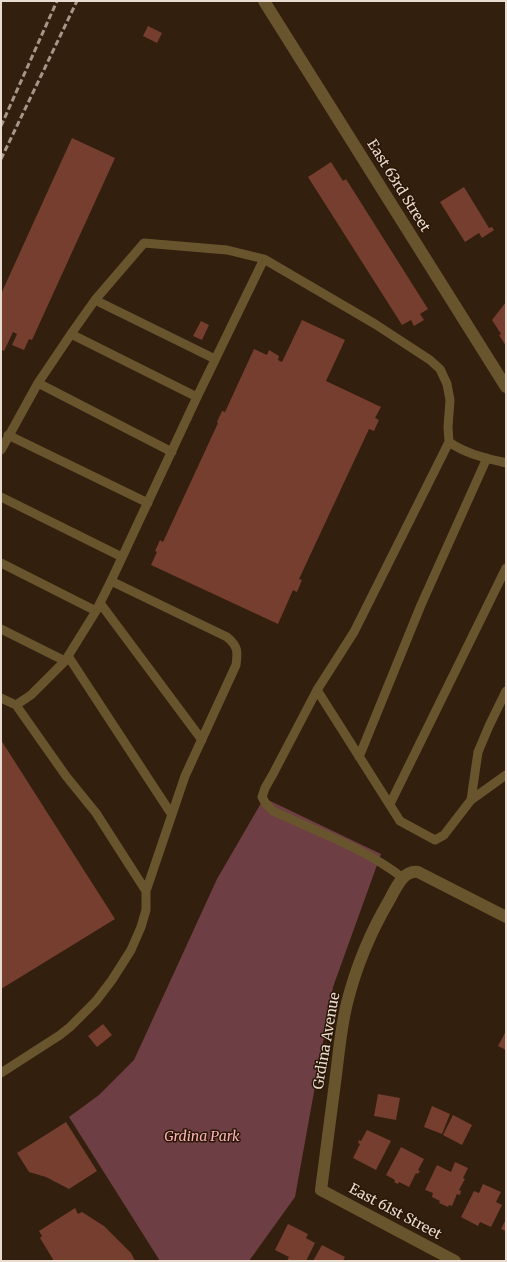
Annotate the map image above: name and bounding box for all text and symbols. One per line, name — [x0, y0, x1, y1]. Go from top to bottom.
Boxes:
street label: East 63rd Street — [363, 137, 433, 235]
street label: Grdina Avenue — [310, 991, 344, 1091]
park label: Grdina Park — [164, 1129, 240, 1145]
street label: East 61st Street — [346, 1181, 444, 1243]

